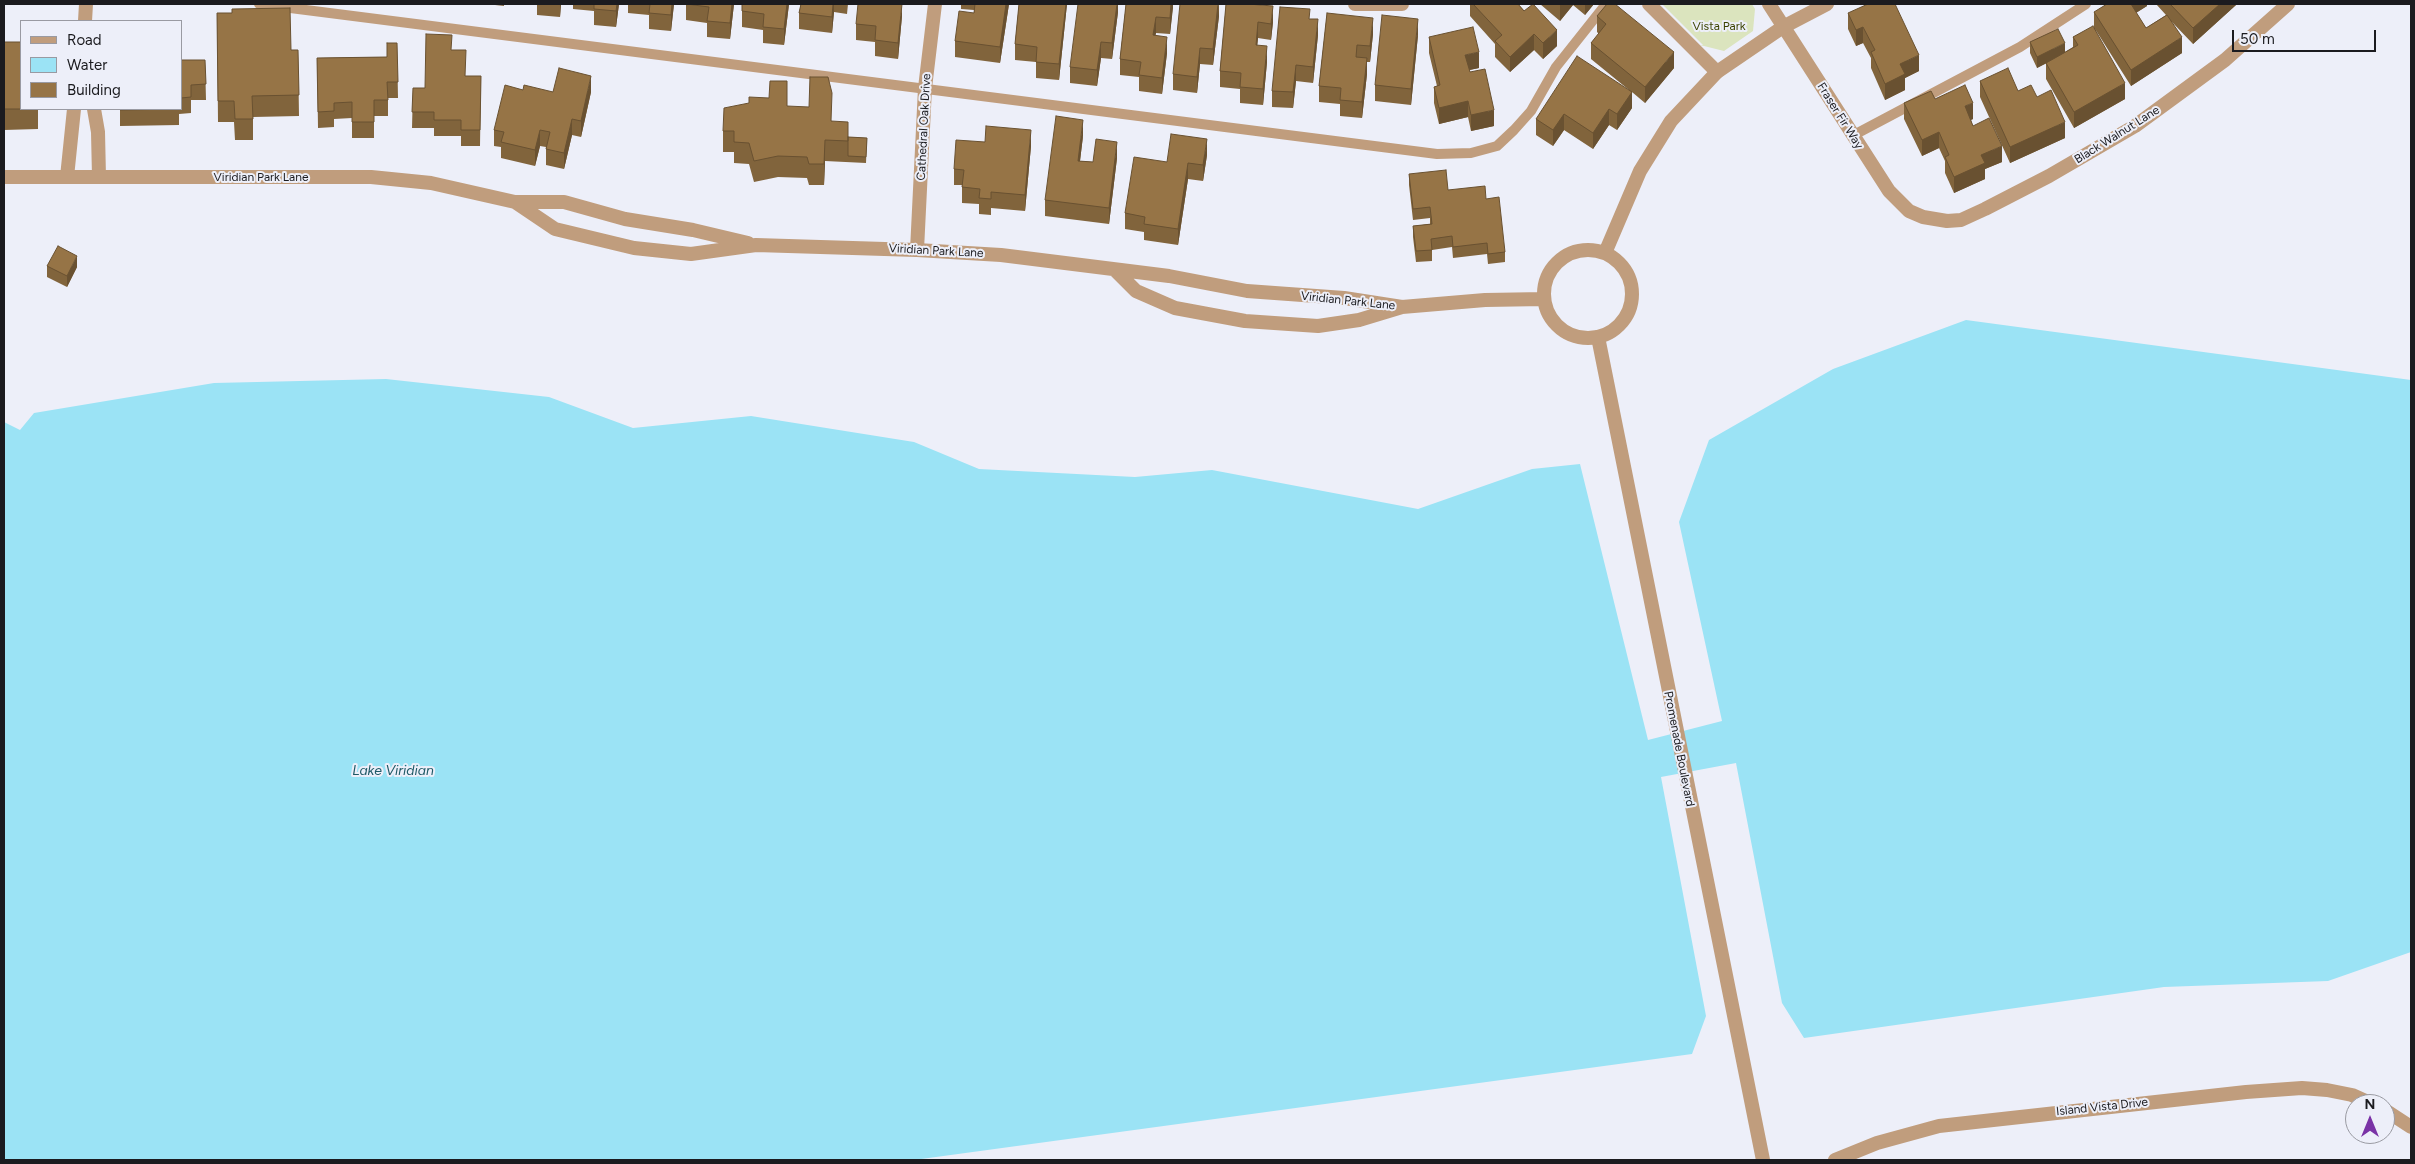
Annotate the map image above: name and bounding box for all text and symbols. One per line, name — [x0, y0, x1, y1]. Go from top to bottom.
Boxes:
park label: Vista Park — [1692, 19, 1746, 33]
legend — [20, 20, 182, 110]
scale bar — [2235, 20, 2379, 52]
text: 50 m — [2240, 30, 2275, 48]
text: Road — [67, 31, 102, 49]
text: Water — [67, 56, 107, 74]
street label: Cathedral Oak Drive — [914, 73, 934, 181]
street label: Fraser Fir Way — [1814, 80, 1866, 152]
text: Building — [67, 81, 121, 99]
street label: Black Walnut Lane — [2072, 103, 2162, 167]
street label: Viridian Park Lane — [214, 170, 308, 184]
street label: Viridian Park Lane — [888, 241, 984, 261]
street label: Viridian Park Lane — [1300, 289, 1396, 313]
street label: Promenade Boulevard — [1661, 690, 1697, 808]
water label: Lake Viridian — [352, 763, 434, 779]
north arrow — [2345, 1094, 2395, 1144]
street label: Island Vista Drive — [2055, 1095, 2149, 1119]
text: N — [2365, 1096, 2375, 1113]

